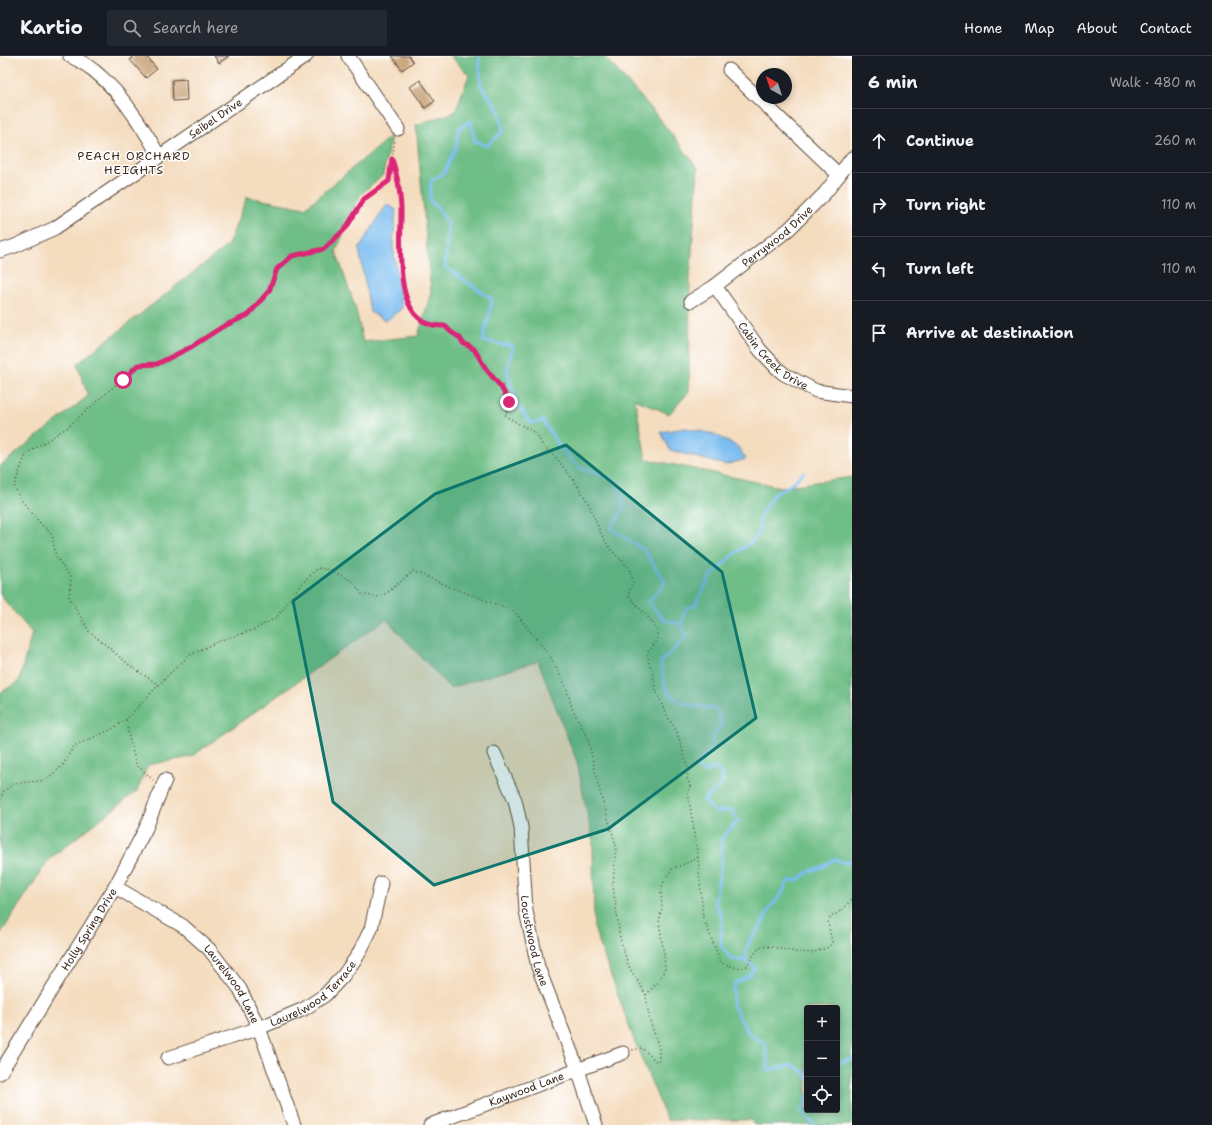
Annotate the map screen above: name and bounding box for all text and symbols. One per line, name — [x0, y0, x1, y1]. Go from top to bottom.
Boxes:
search box — [107, 10, 387, 46]
text: Kartio — [20, 15, 83, 40]
icon: search — [121, 17, 143, 39]
text: Search here — [153, 18, 239, 38]
text: Home — [964, 19, 1003, 37]
text: Map — [1025, 19, 1055, 37]
text: About — [1077, 19, 1118, 37]
text: Contact — [1140, 19, 1192, 37]
north arrow — [756, 68, 792, 104]
text: 6 min — [868, 71, 918, 93]
text: Walk · 480 m — [1110, 74, 1196, 91]
street label: Seibel Drive — [186, 95, 245, 142]
icon: ahead — [868, 130, 890, 152]
text: Continue — [906, 131, 974, 151]
text: 260 m — [1154, 132, 1196, 149]
district label: PEACH ORCHARD HEIGHTS — [77, 148, 191, 178]
icon: right — [868, 194, 890, 216]
text: Turn right — [906, 195, 986, 215]
text: 110 m — [1161, 196, 1196, 213]
street label: Perrywood Drive — [739, 202, 816, 271]
icon: left — [868, 258, 890, 280]
text: Turn left — [906, 259, 974, 279]
text: 110 m — [1161, 260, 1196, 277]
street label: Cabin Creek Drive — [734, 319, 811, 394]
icon: arrive — [868, 322, 890, 344]
text: Arrive at destination — [906, 323, 1074, 343]
route start — [114, 371, 132, 389]
route end — [500, 393, 518, 411]
street label: Holly Spring Drive — [58, 885, 121, 974]
street label: Locustwood Lane — [517, 895, 552, 989]
street label: Laurelwood Lane — [201, 941, 263, 1026]
street label: Laurelwood Terrace — [268, 958, 360, 1031]
map controls — [804, 1005, 840, 1113]
button: + — [804, 1005, 840, 1041]
button: − — [804, 1041, 840, 1077]
street label: Kaywood Lane — [487, 1069, 566, 1110]
button: locate — [804, 1077, 840, 1113]

